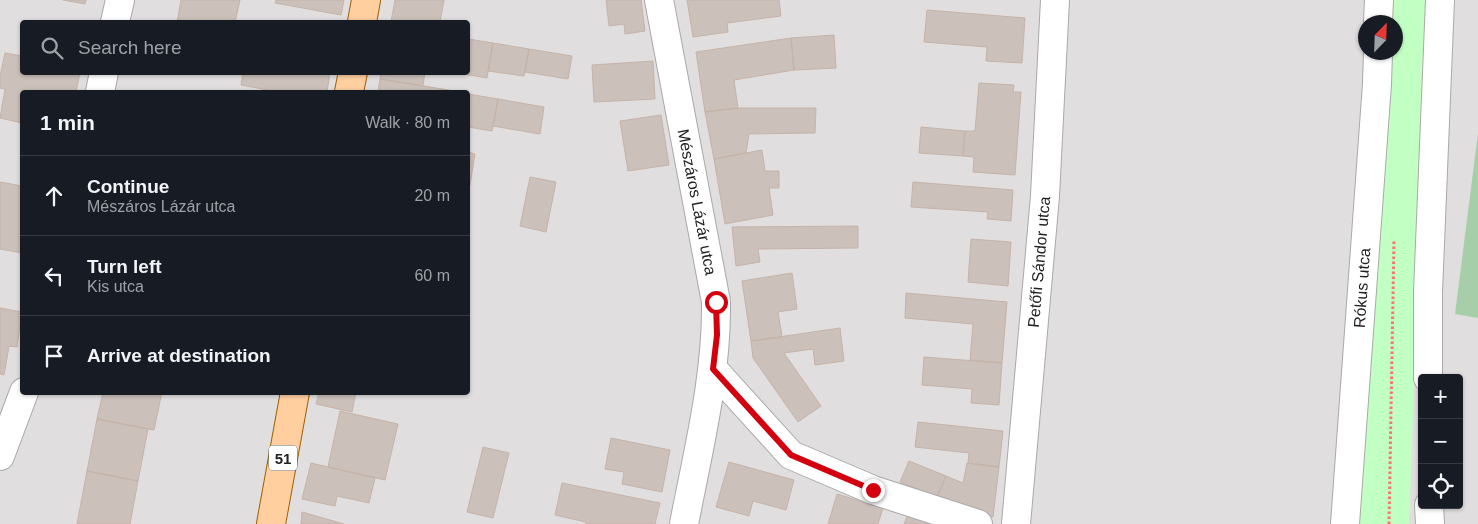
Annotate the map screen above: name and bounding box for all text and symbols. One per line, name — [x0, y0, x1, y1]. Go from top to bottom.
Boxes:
north arrow — [1358, 15, 1403, 60]
search box — [20, 20, 470, 75]
icon: search — [38, 34, 66, 62]
text: Search here — [78, 37, 182, 58]
text: 1 min — [40, 111, 95, 134]
text: Walk · 80 m — [365, 114, 450, 131]
street label: Mészáros Lázár utca — [674, 127, 720, 277]
text: Continue — [87, 176, 169, 197]
icon: ahead — [40, 182, 68, 210]
text: 20 m — [414, 187, 450, 204]
street label: Petőfi Sándor utca — [1025, 196, 1053, 328]
text: Mészáros Lázár utca — [87, 198, 236, 215]
street label: Rókus utca — [1351, 247, 1373, 329]
text: Turn left — [87, 256, 162, 277]
icon: left — [40, 262, 68, 290]
text: 60 m — [414, 267, 450, 284]
text: Kis utca — [87, 278, 144, 295]
route start — [705, 291, 728, 314]
icon: arrive — [40, 342, 68, 370]
text: Arrive at destination — [87, 345, 271, 366]
map controls — [1418, 374, 1463, 509]
button: + — [1418, 374, 1463, 419]
button: − — [1418, 419, 1463, 464]
road number: 51 — [269, 446, 297, 470]
button: locate — [1418, 464, 1463, 509]
route end — [862, 479, 885, 502]

